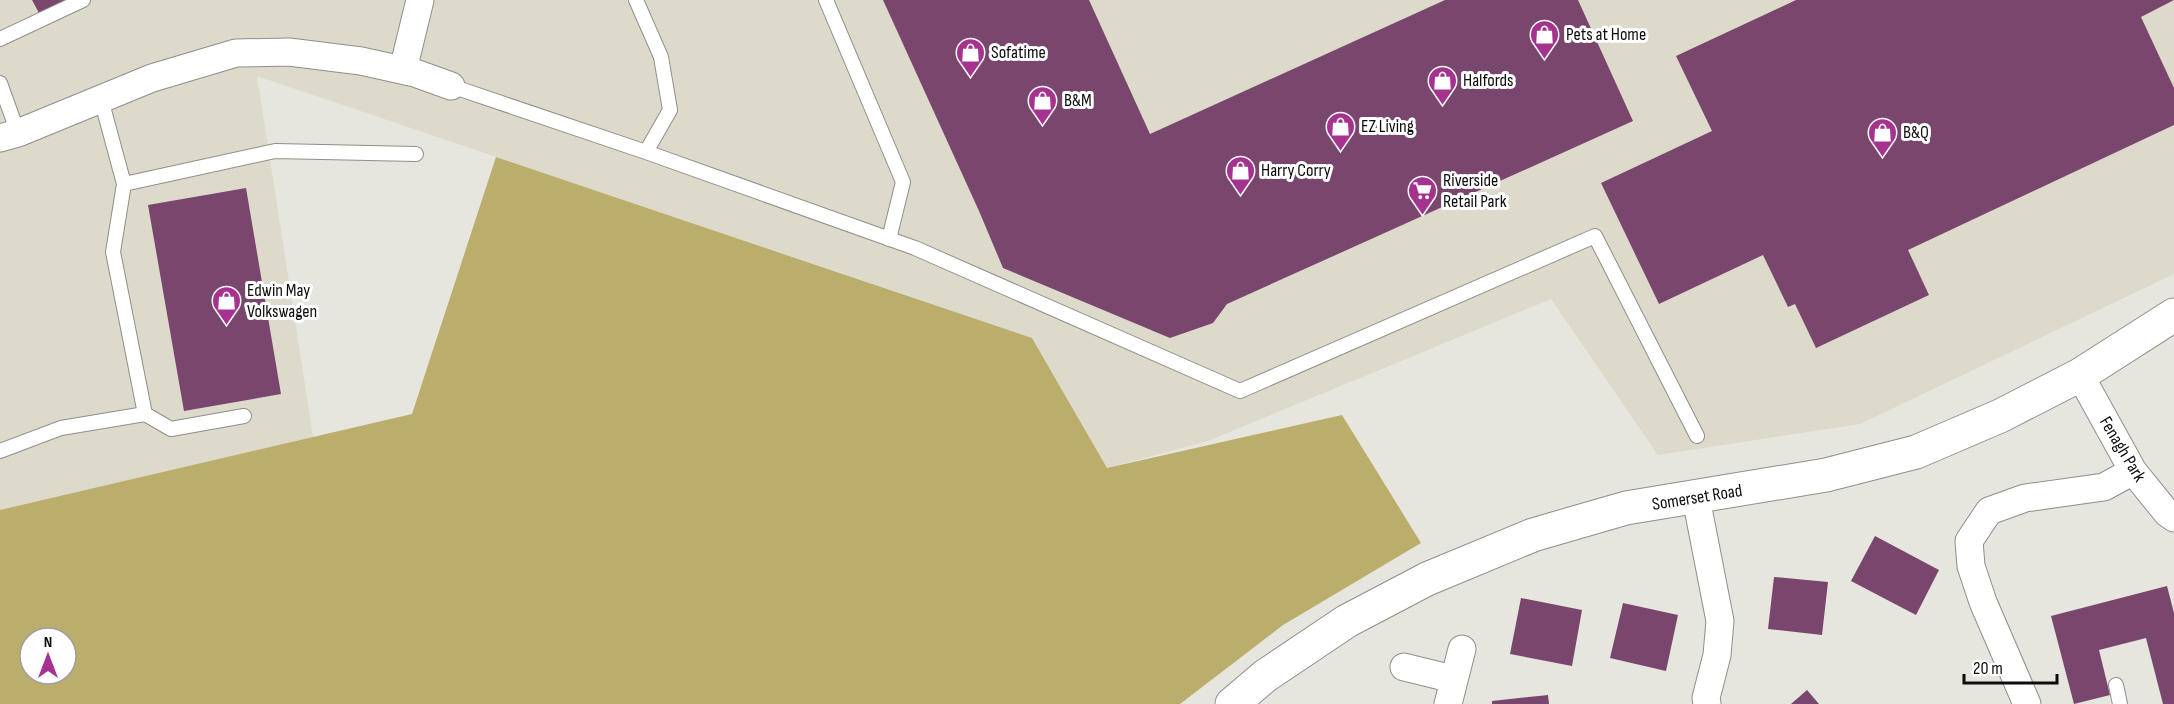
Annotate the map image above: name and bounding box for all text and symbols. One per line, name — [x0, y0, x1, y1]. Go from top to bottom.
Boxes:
shop icon: Pets at Home — [1529, 18, 1561, 60]
place label: Pets at Home — [1566, 24, 1646, 45]
shop icon: Sofatime — [954, 36, 986, 78]
place label: Sofatime — [991, 42, 1046, 63]
shop icon: Halfords — [1426, 64, 1458, 106]
place label: Halfords — [1463, 70, 1514, 91]
shop icon: B&M — [1027, 84, 1059, 126]
place label: B&M — [1064, 90, 1092, 111]
shop icon: EZ Living — [1324, 110, 1356, 152]
place label: EZ Living — [1361, 116, 1414, 137]
shop icon: B&Q — [1866, 116, 1898, 158]
place label: B&Q — [1903, 122, 1929, 143]
shop icon: Harry Corry — [1224, 154, 1256, 196]
place label: Harry Corry — [1261, 160, 1331, 181]
place label: Riverside Retail Park — [1443, 170, 1507, 212]
supermarket icon: Riverside Retail Park — [1406, 174, 1438, 216]
place label: Edwin May Volkswagen — [247, 280, 317, 322]
shop icon: Edwin May Volkswagen — [210, 284, 242, 326]
street label: Fenagh Park — [2095, 413, 2150, 486]
street label: Somerset Road — [1651, 480, 1744, 515]
north arrow — [18, 626, 78, 686]
text: N — [44, 633, 52, 652]
scale bar — [1964, 647, 2057, 685]
text: 20 m — [1973, 658, 2003, 679]

